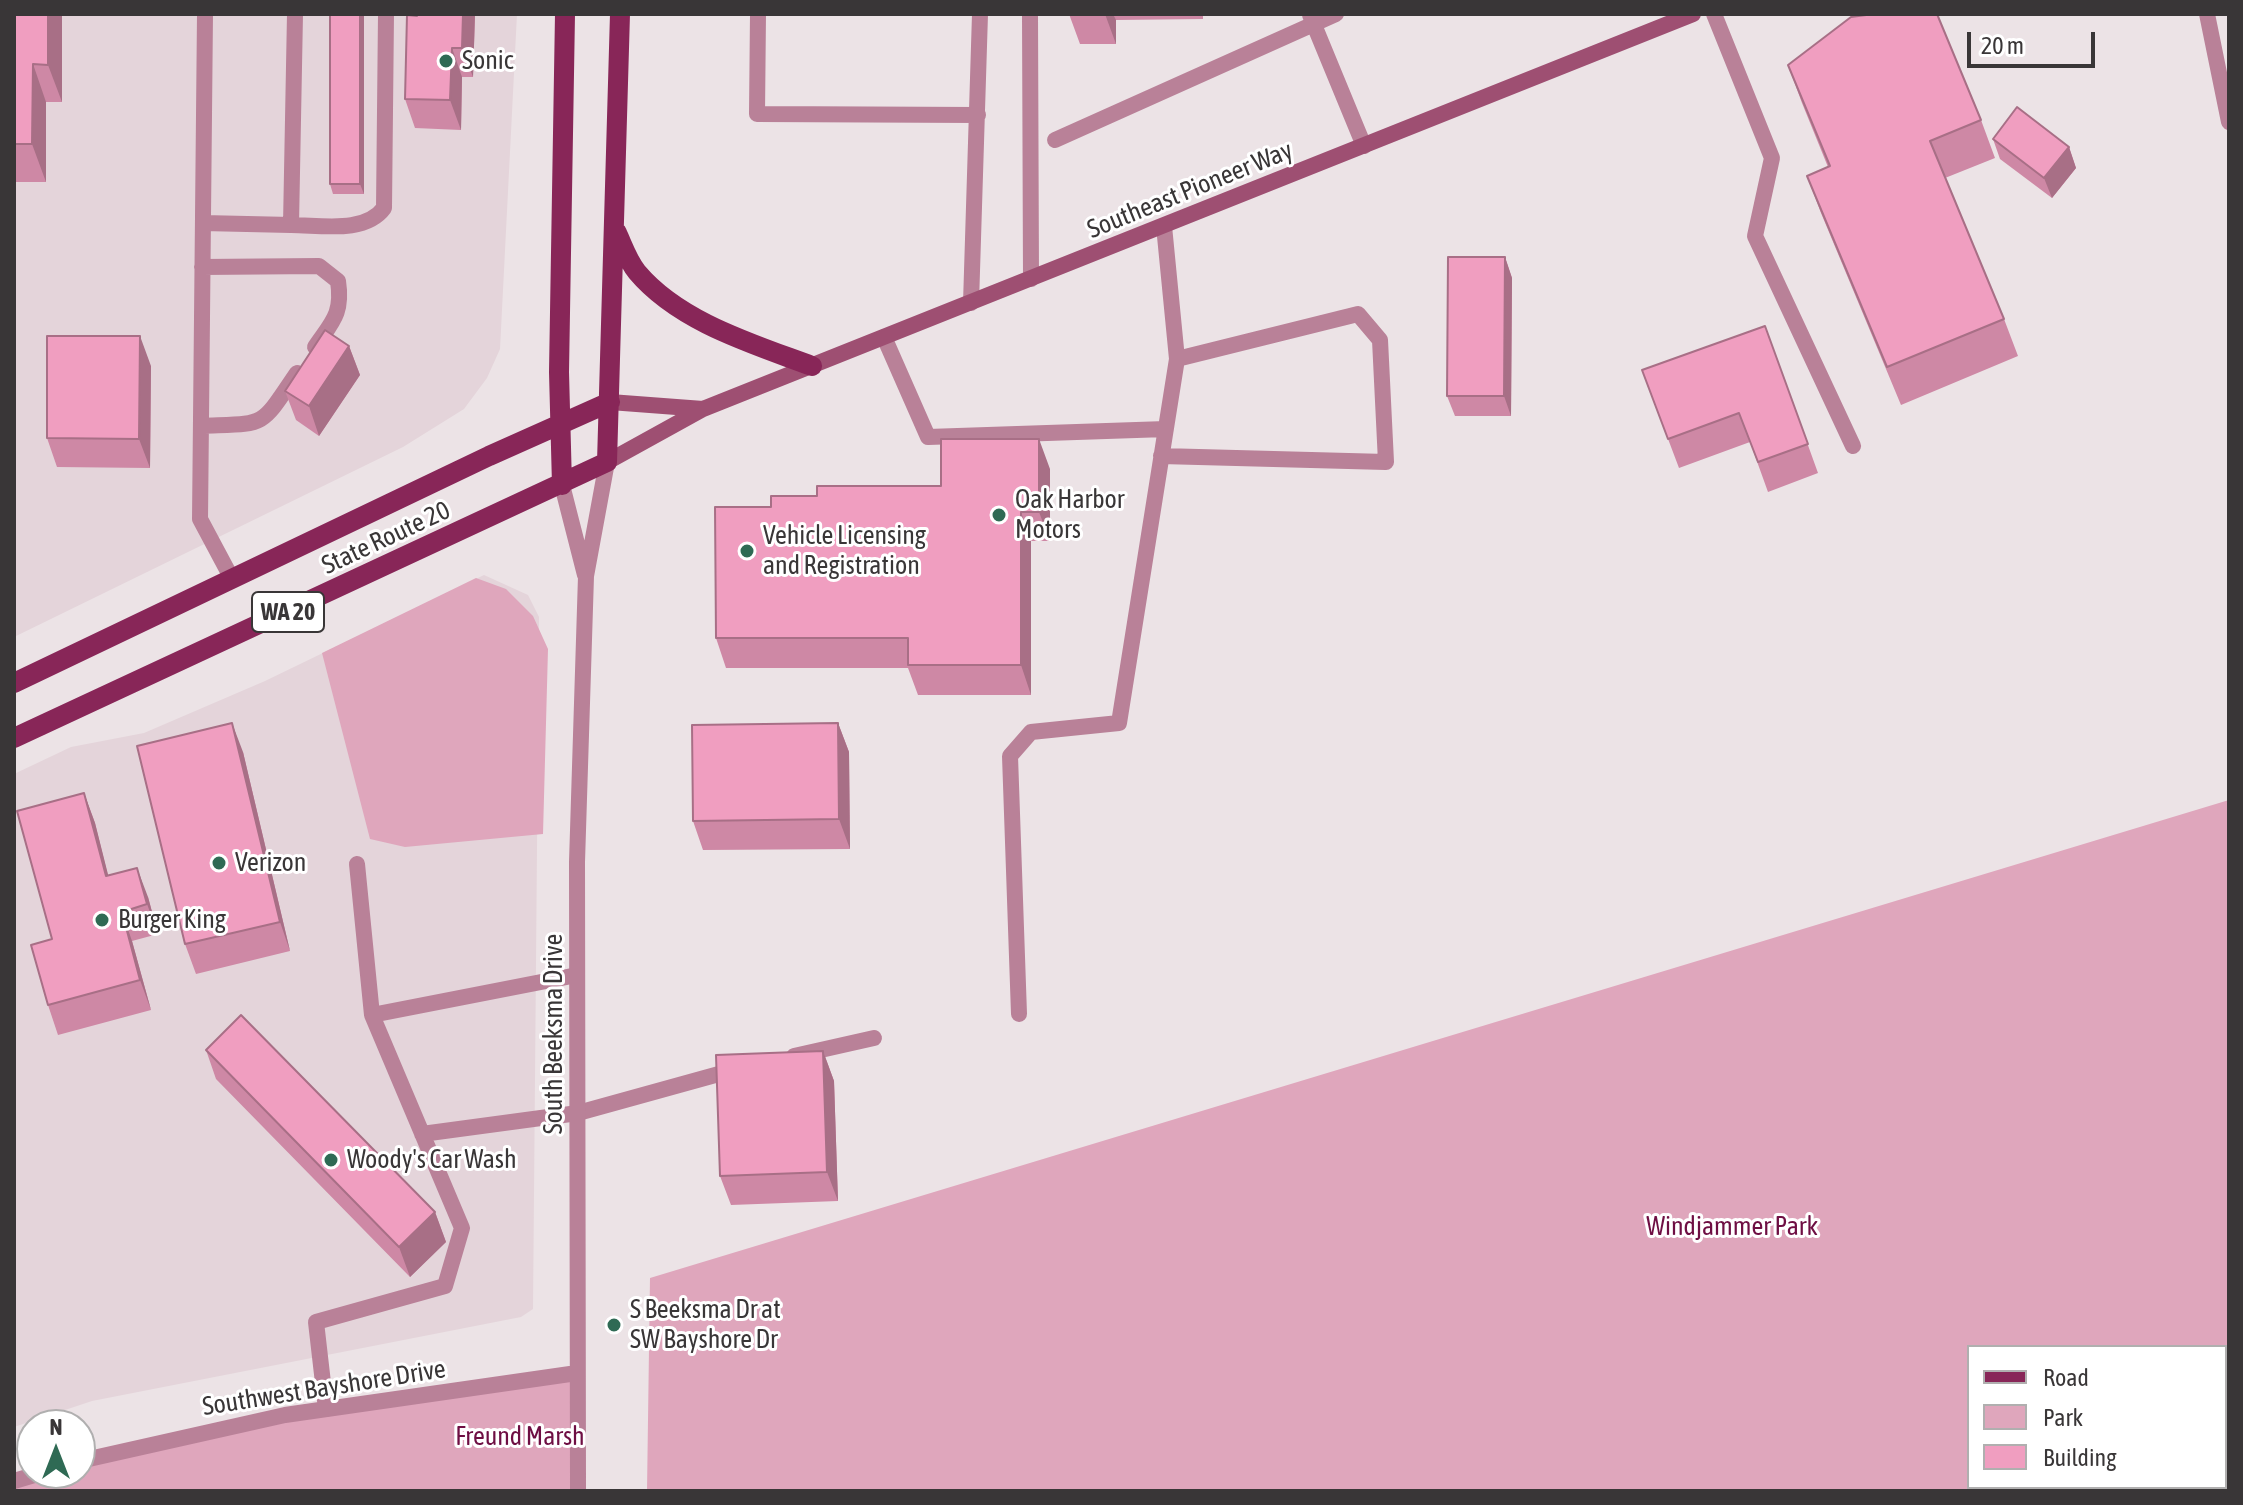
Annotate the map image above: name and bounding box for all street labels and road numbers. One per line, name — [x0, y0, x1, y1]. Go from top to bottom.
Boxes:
street label: Southeast Pioneer Way — [1083, 135, 1297, 245]
street label: State Route 20 — [317, 495, 455, 581]
road number: WA 20 — [252, 592, 324, 632]
street label: South Beeksma Drive — [538, 934, 570, 1134]
street label: Southwest Bayshore Drive — [200, 1353, 448, 1423]

